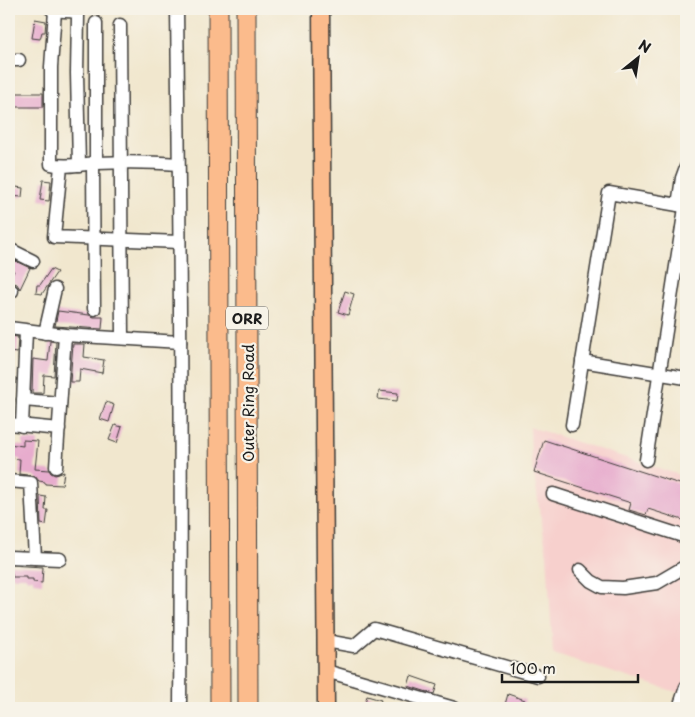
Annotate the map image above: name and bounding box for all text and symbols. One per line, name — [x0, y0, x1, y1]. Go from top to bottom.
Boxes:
north arrow — [612, 32, 662, 82]
text: N — [635, 34, 655, 58]
road number: ORR — [226, 306, 268, 330]
street label: Outer Ring Road — [236, 344, 259, 462]
scale bar — [502, 652, 639, 684]
text: 100 m — [510, 656, 556, 679]

